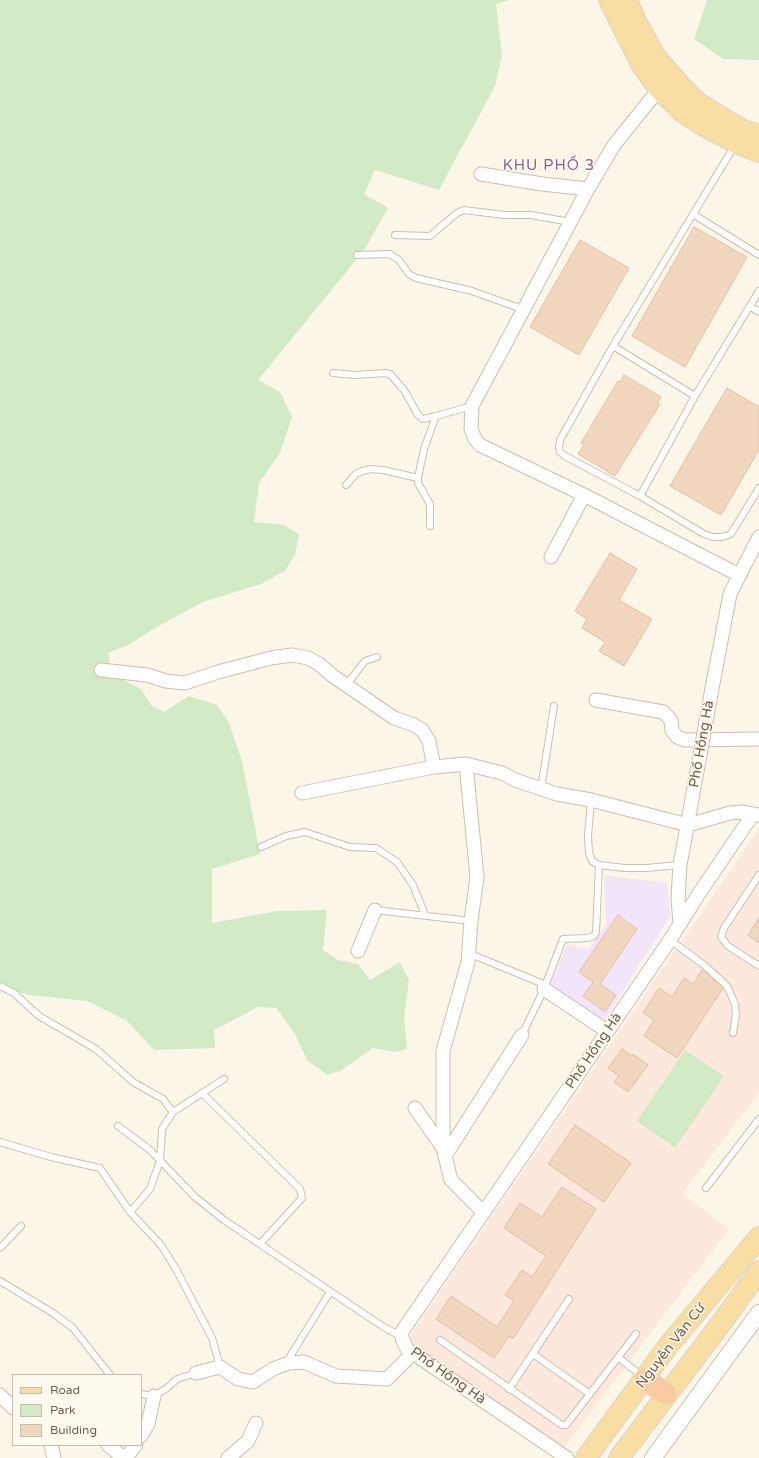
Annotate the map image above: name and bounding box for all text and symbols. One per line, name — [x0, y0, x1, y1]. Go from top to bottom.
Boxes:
district label: KHU PHỐ 3 — [503, 157, 595, 175]
street label: Phố Hồng Hà — [686, 699, 718, 789]
street label: Phố Hồng Hà — [562, 1010, 626, 1092]
street label: Nguyễn Văn Cừ — [633, 1300, 709, 1392]
street label: Phố Hồng Hà — [407, 1344, 489, 1408]
legend — [12, 1374, 142, 1446]
text: Road — [50, 1383, 80, 1397]
text: Park — [50, 1403, 76, 1417]
text: Building — [50, 1423, 97, 1437]

